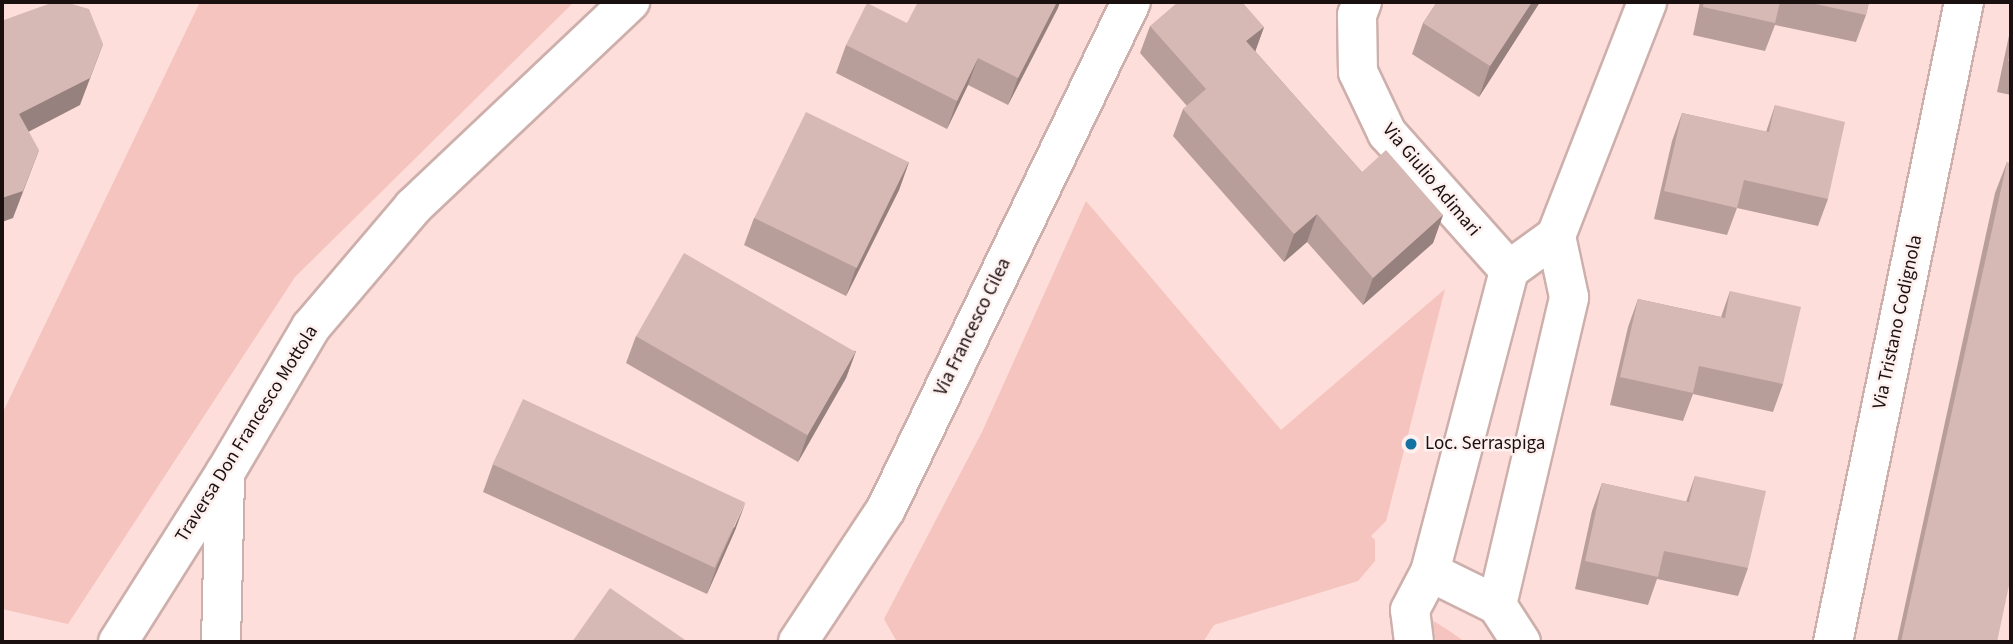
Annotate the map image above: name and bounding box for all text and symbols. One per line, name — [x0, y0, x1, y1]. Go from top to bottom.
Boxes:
street label: Via Giulio Adimari — [1377, 119, 1485, 241]
street label: Via Tristano Codignola — [1868, 233, 1928, 411]
street label: Via Francesco Cilea — [930, 255, 1016, 399]
street label: Traversa Don Francesco Mottola — [171, 321, 323, 547]
place label: Loc. Serraspiga — [1425, 433, 1545, 455]
marker: Loc. Serraspiga — [1403, 436, 1419, 452]

